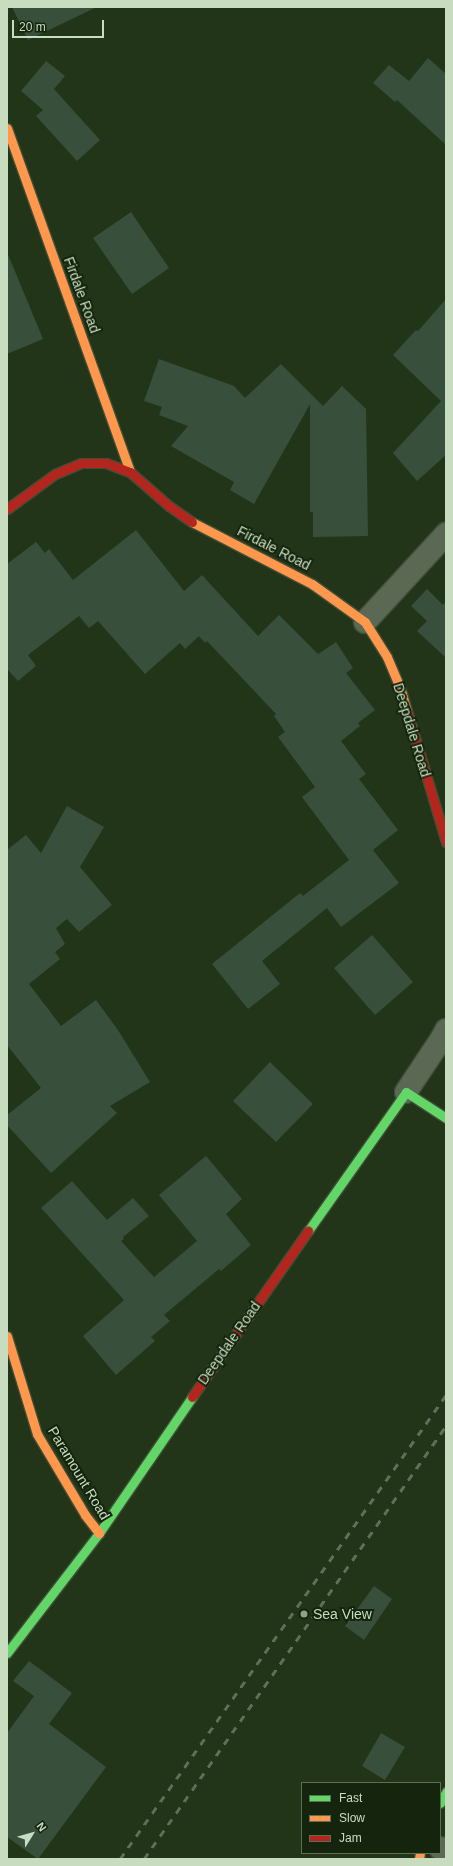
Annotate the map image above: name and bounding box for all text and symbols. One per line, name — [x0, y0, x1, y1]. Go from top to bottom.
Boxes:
scale bar — [14, 12, 106, 38]
text: 20 m — [19, 20, 46, 34]
street label: Firdale Road — [60, 254, 104, 336]
street label: Firdale Road — [234, 522, 314, 574]
street label: Deepdale Road — [390, 681, 434, 779]
street label: Deepdale Road — [194, 1298, 264, 1388]
street label: Paramount Road — [45, 1423, 113, 1523]
place label: Sea View — [313, 1606, 372, 1622]
marker: Sea View — [298, 1608, 310, 1620]
legend — [301, 1782, 441, 1854]
text: Fast — [339, 1791, 362, 1805]
text: Slow — [339, 1811, 365, 1825]
north arrow — [12, 1814, 52, 1854]
text: N — [34, 1820, 49, 1834]
text: Jam — [339, 1831, 362, 1845]

